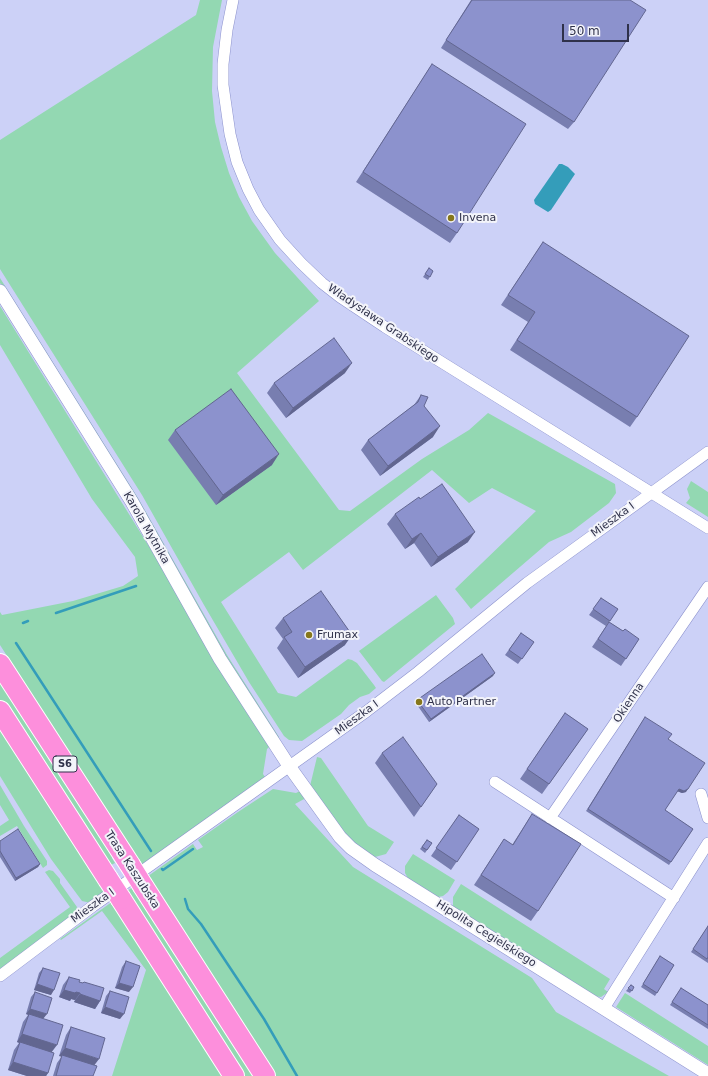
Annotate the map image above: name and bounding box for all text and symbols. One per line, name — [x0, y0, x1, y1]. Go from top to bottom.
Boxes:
scale bar — [564, 16, 631, 42]
text: 50 m — [569, 24, 600, 38]
place label: Invena — [459, 211, 496, 225]
marker: Invena — [446, 213, 456, 223]
street label: Władysława Grabskiego — [325, 282, 441, 366]
street label: Karola Mytnika — [120, 489, 172, 567]
street label: Mieszka I — [589, 500, 637, 540]
place label: Frumax — [317, 628, 358, 642]
marker: Frumax — [304, 630, 314, 640]
street label: Okienna — [611, 680, 647, 726]
place label: Auto Partner — [427, 695, 496, 709]
marker: Auto Partner — [414, 697, 424, 707]
street label: Mieszka I — [333, 698, 381, 738]
road number: S6 — [53, 756, 77, 772]
street label: Trasa Kaszubska — [102, 829, 162, 911]
street label: Mieszka I — [69, 886, 117, 926]
street label: Hipolita Cegielskiego — [433, 898, 539, 970]

